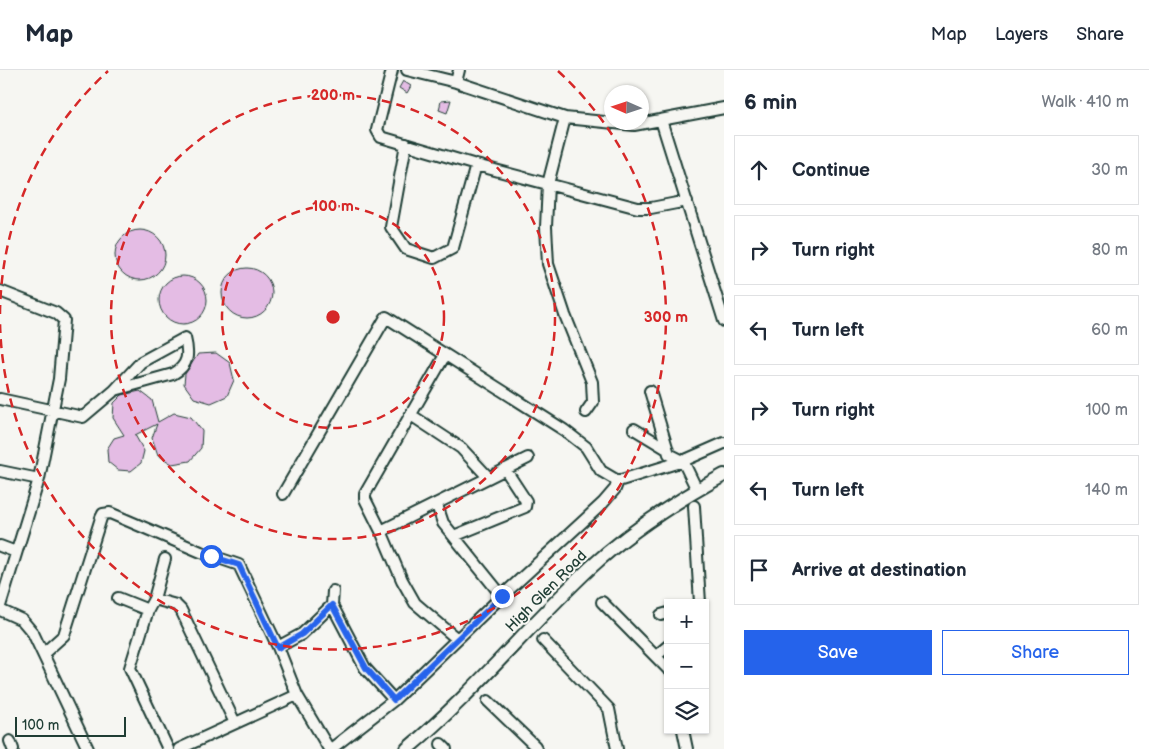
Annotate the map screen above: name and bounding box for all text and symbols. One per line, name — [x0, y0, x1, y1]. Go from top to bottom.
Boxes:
text: Map — [25, 20, 73, 49]
text: Map — [931, 24, 967, 45]
text: Layers — [995, 24, 1048, 45]
text: Share — [1076, 24, 1124, 45]
north arrow — [604, 85, 649, 130]
text: 200 m — [311, 86, 355, 105]
text: 6 min — [744, 90, 797, 115]
text: Walk · 410 m — [1042, 93, 1129, 112]
icon: ahead — [745, 156, 773, 184]
text: Continue — [792, 159, 870, 182]
text: 30 m — [1091, 161, 1128, 180]
text: 100 m — [312, 197, 354, 216]
icon: right — [745, 236, 773, 264]
text: Turn right — [792, 239, 875, 262]
text: 80 m — [1092, 241, 1128, 260]
centre of rings — [324, 308, 342, 326]
text: 300 m — [644, 308, 688, 327]
icon: left — [745, 316, 773, 344]
text: Turn left — [792, 319, 864, 342]
text: 60 m — [1091, 321, 1128, 340]
icon: right — [745, 396, 773, 424]
text: Turn right — [792, 399, 875, 422]
text: 100 m — [1085, 401, 1128, 420]
icon: left — [745, 476, 773, 504]
text: Turn left — [792, 479, 864, 502]
text: 140 m — [1085, 481, 1128, 500]
route start — [200, 545, 223, 568]
street label: High Glen Road — [502, 547, 591, 636]
icon: arrive — [745, 556, 773, 584]
text: Arrive at destination — [792, 559, 967, 582]
route end — [491, 585, 514, 608]
map controls — [664, 599, 709, 734]
button: + — [664, 599, 709, 644]
button: Save — [744, 630, 932, 675]
button: Share — [942, 630, 1129, 675]
button: − — [664, 644, 709, 689]
button: layers — [664, 689, 709, 734]
scale bar — [15, 714, 126, 737]
text: 100 m — [22, 717, 59, 734]

